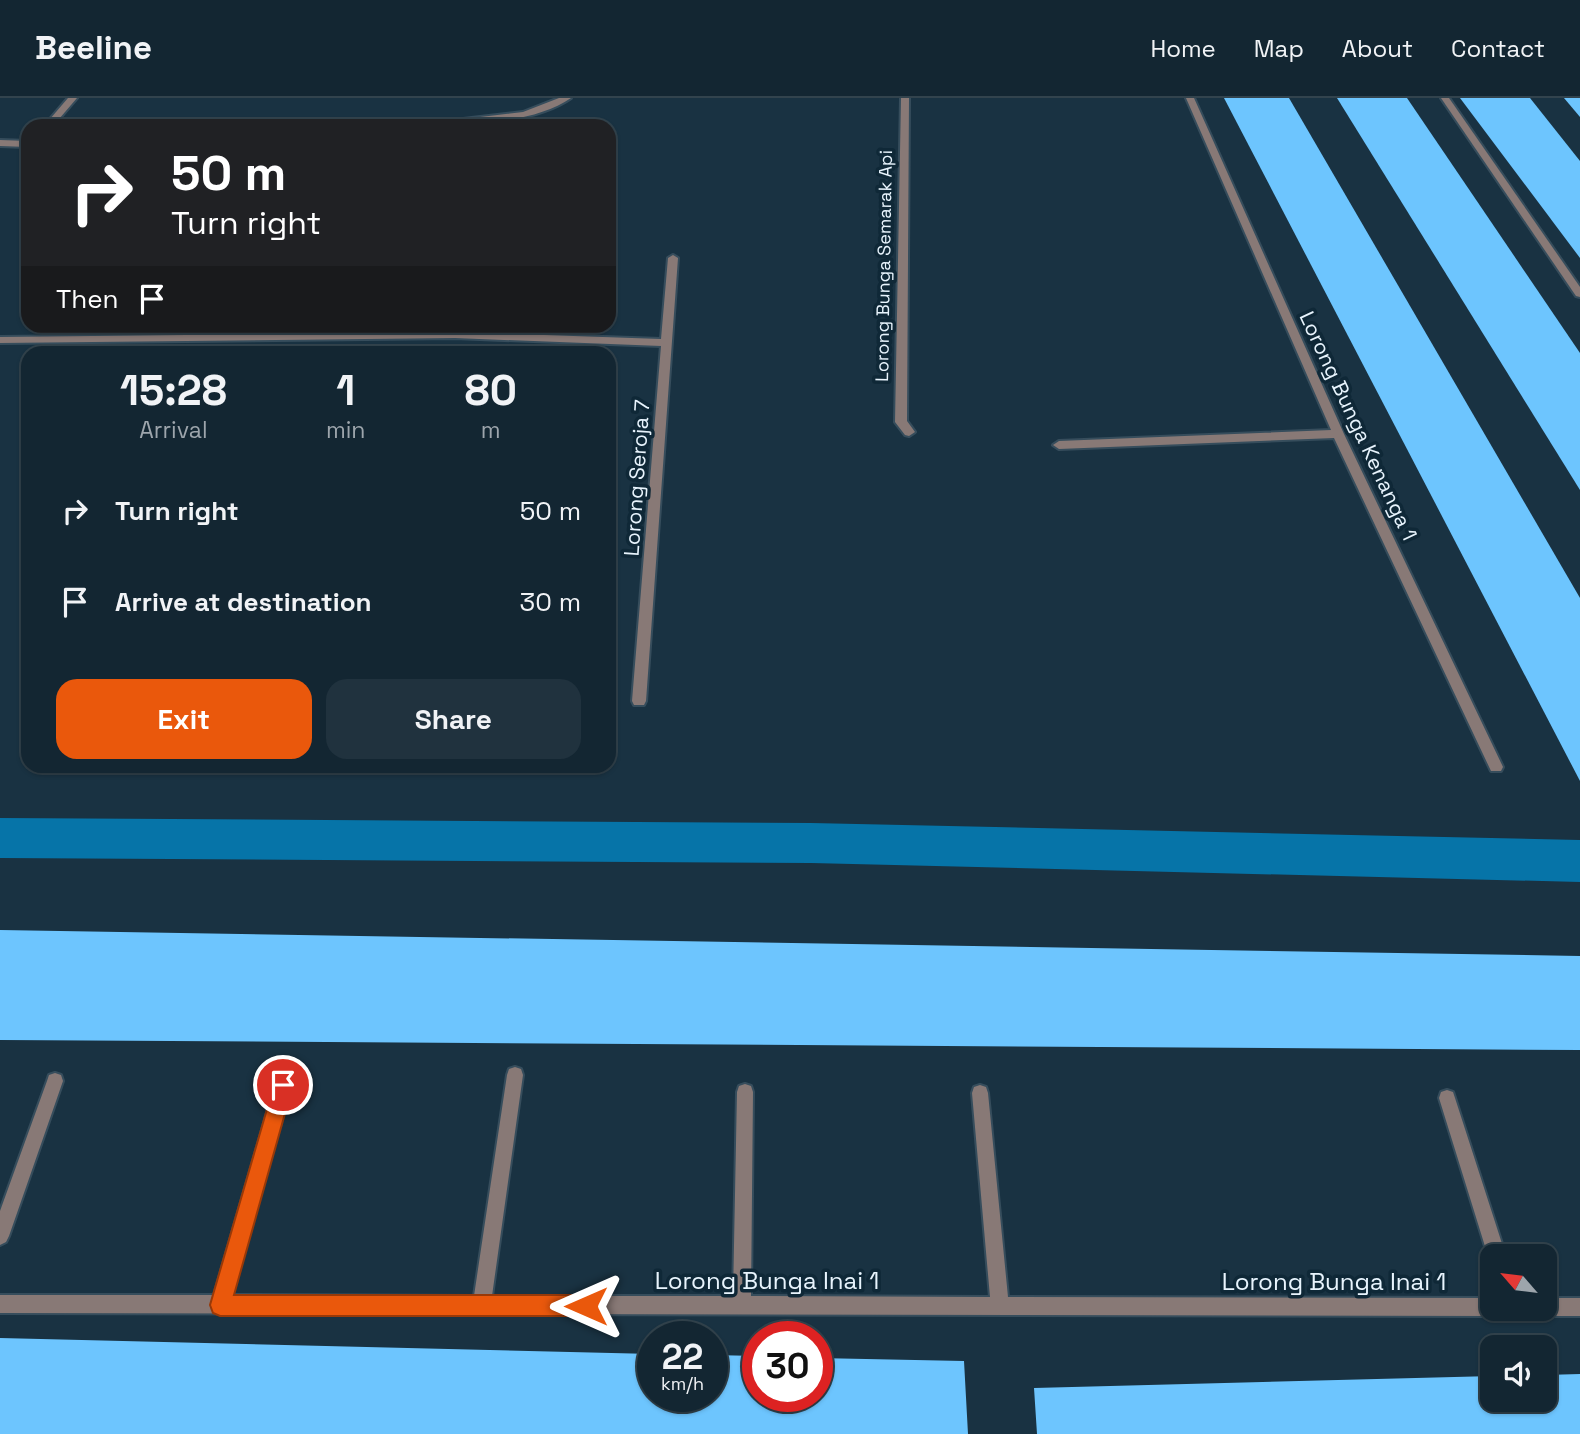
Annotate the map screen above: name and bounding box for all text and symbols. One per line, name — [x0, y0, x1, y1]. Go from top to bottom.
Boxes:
text: Beeline — [35, 27, 152, 69]
text: Home — [1150, 33, 1216, 64]
text: Map — [1254, 33, 1304, 64]
text: About — [1342, 33, 1413, 64]
text: Contact — [1451, 33, 1545, 64]
text: 50 m — [171, 142, 286, 204]
icon: right — [56, 147, 147, 238]
street label: Lorong Bunga Semarak Api — [870, 150, 897, 382]
text: Turn right — [171, 203, 321, 243]
icon: arrive — [133, 280, 171, 318]
text: Then — [56, 282, 119, 316]
street label: Lorong Bunga Kenanga 1 — [1293, 307, 1423, 545]
text: 15:28 — [120, 364, 227, 417]
text: 1 — [336, 364, 355, 417]
text: 80 — [465, 364, 517, 417]
street label: Lorong Seroja 7 — [618, 399, 655, 557]
text: Arrival — [139, 415, 208, 445]
text: min — [326, 415, 365, 445]
text: m — [481, 415, 501, 445]
icon: right — [56, 492, 94, 530]
text: Turn right — [115, 494, 239, 528]
text: 50 m — [520, 494, 581, 528]
icon: arrive — [56, 583, 94, 621]
text: Arrive at destination — [115, 585, 372, 619]
text: 30 m — [520, 585, 581, 619]
button: Exit — [56, 679, 312, 759]
button: Share — [326, 679, 581, 759]
pin — [253, 1055, 313, 1115]
icon: arrive — [264, 1066, 302, 1104]
north arrow — [1480, 1244, 1558, 1321]
map controls — [1480, 1244, 1557, 1412]
street label: Lorong Bunga Inai 1 — [655, 1265, 879, 1296]
street label: Lorong Bunga Inai 1 — [1222, 1266, 1446, 1297]
position arrow — [549, 1269, 623, 1343]
speed limit sign: 30 — [742, 1321, 833, 1412]
text: 22 — [662, 1335, 703, 1379]
button: sound — [1480, 1335, 1557, 1412]
text: km/h — [661, 1372, 704, 1395]

